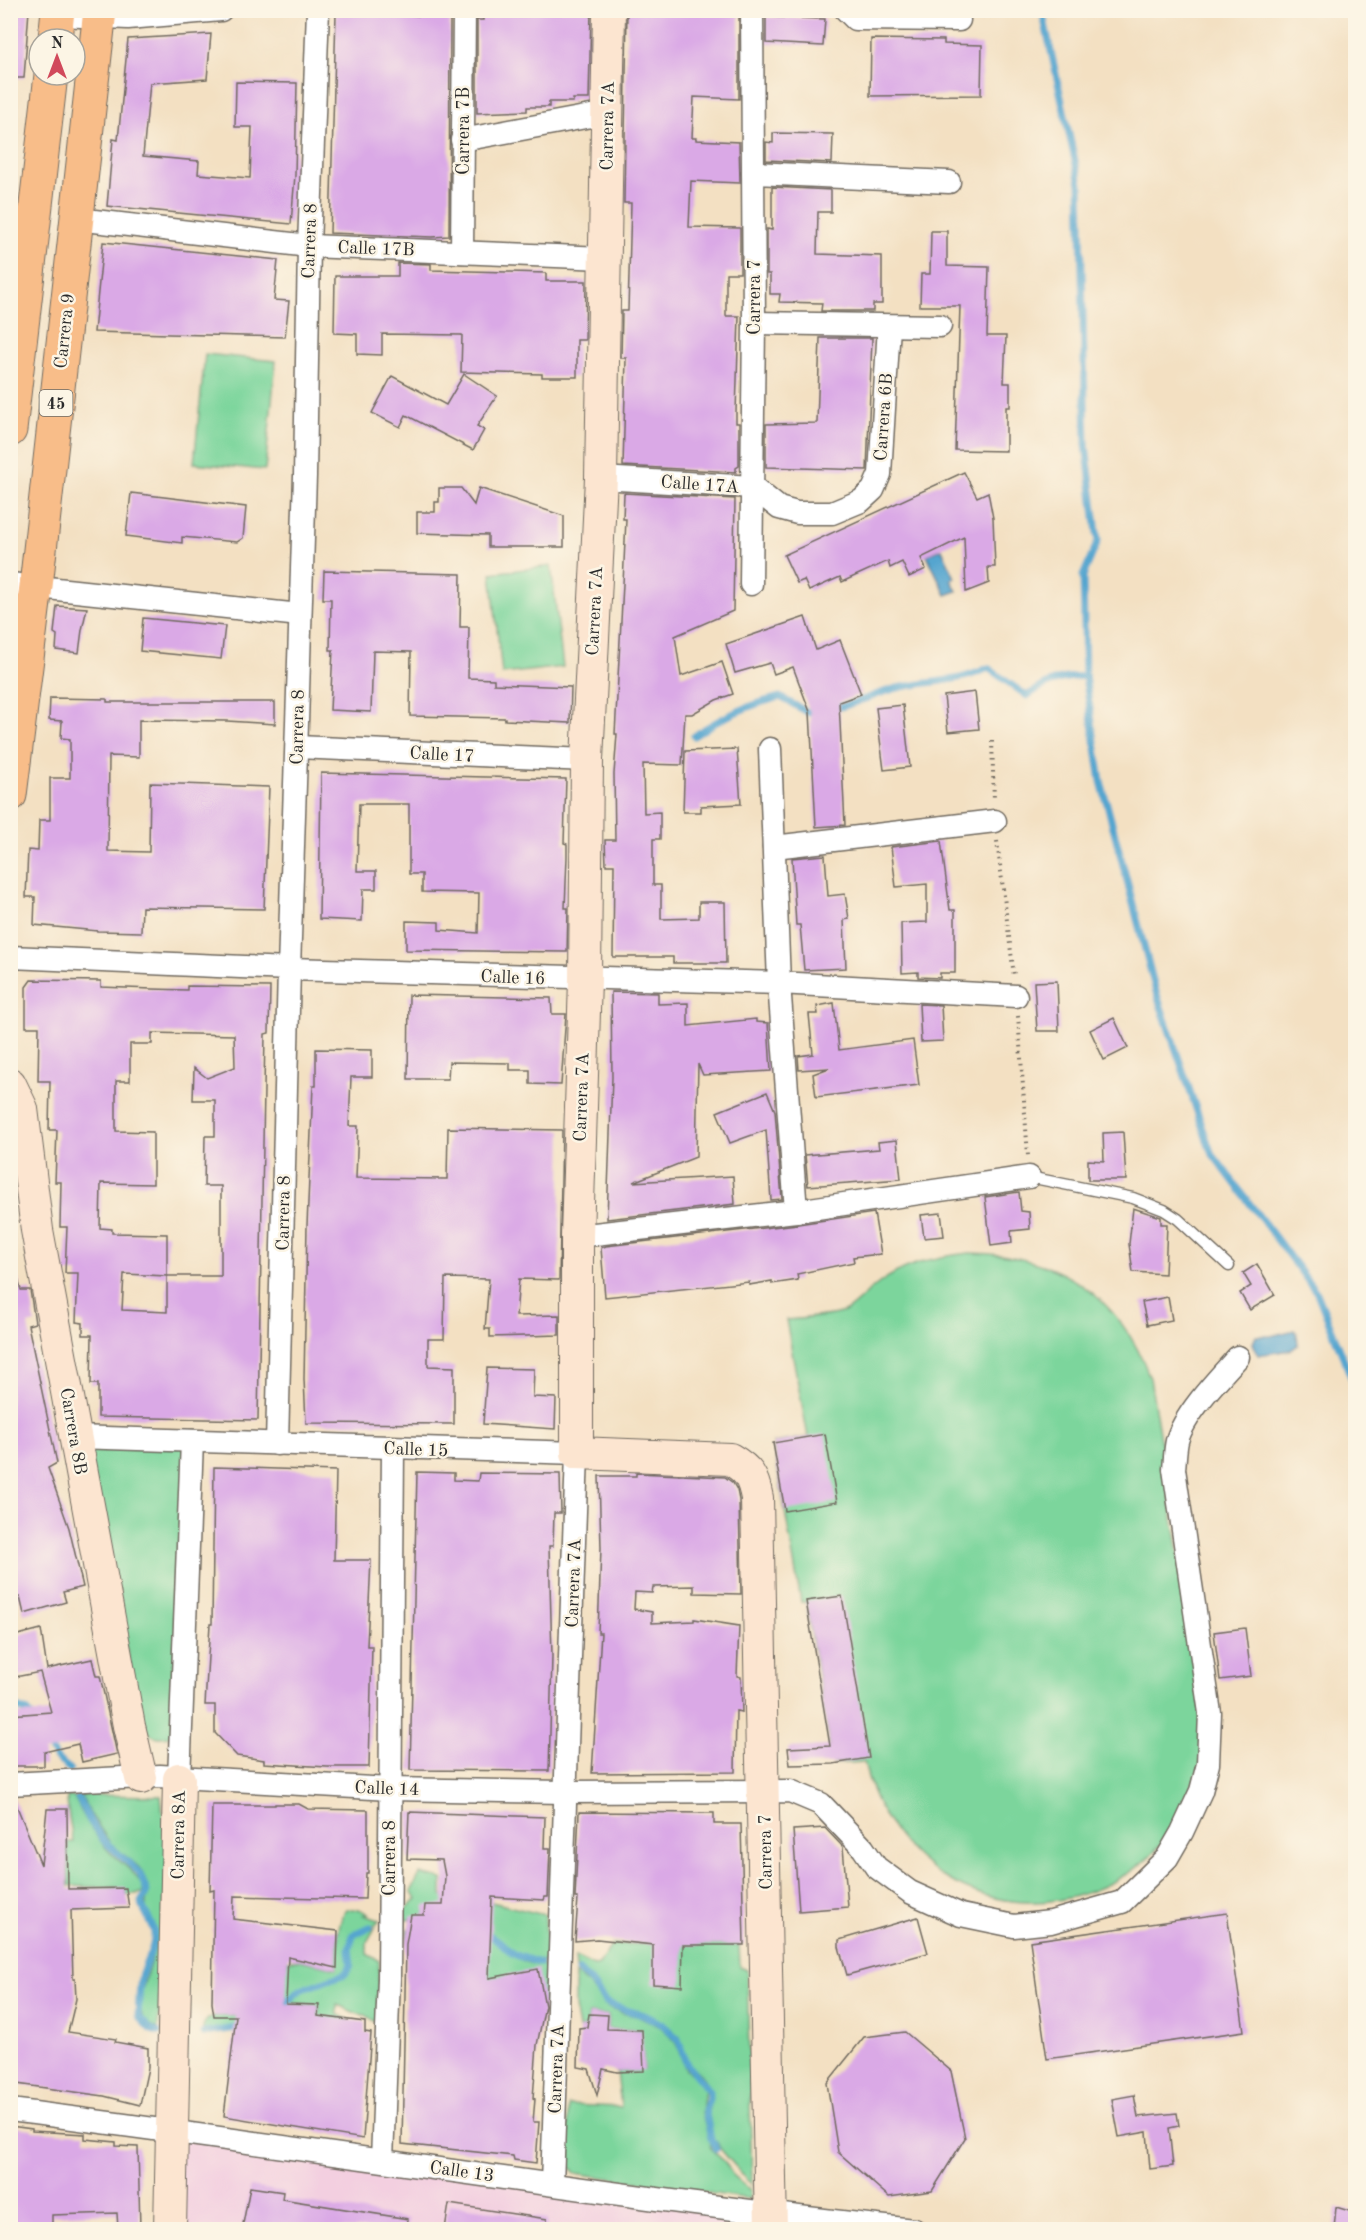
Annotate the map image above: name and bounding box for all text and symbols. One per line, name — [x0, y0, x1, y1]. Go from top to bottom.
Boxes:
north arrow — [27, 27, 87, 87]
text: N — [51, 36, 64, 52]
street label: Carrera 7A — [598, 81, 618, 171]
street label: Carrera 7B — [455, 87, 473, 175]
street label: Carrera 8 — [300, 203, 320, 279]
street label: Calle 17B — [337, 239, 415, 259]
street label: Carrera 7 — [746, 259, 764, 335]
street label: Carrera 9 — [52, 292, 78, 370]
street label: Carrera 6B — [872, 372, 896, 462]
road number: 45 — [40, 390, 72, 416]
street label: Calle 17A — [660, 473, 740, 497]
street label: Carrera 7A — [584, 566, 606, 656]
street label: Carrera 8 — [288, 689, 308, 765]
street label: Calle 17 — [409, 744, 475, 766]
street label: Calle 16 — [480, 968, 546, 988]
street label: Carrera 7A — [571, 1052, 593, 1142]
street label: Carrera 8 — [274, 1175, 294, 1251]
street label: Carrera 8B — [56, 1386, 90, 1476]
street label: Calle 15 — [383, 1440, 449, 1460]
street label: Carrera 7A — [563, 1538, 585, 1628]
street label: Calle 14 — [354, 1779, 420, 1799]
street label: Carrera 8A — [169, 1790, 189, 1880]
street label: Carrera 7 — [756, 1814, 776, 1890]
street label: Carrera 8 — [381, 1820, 399, 1896]
street label: Carrera 7A — [546, 2024, 568, 2114]
street label: Calle 13 — [428, 2159, 495, 2185]

